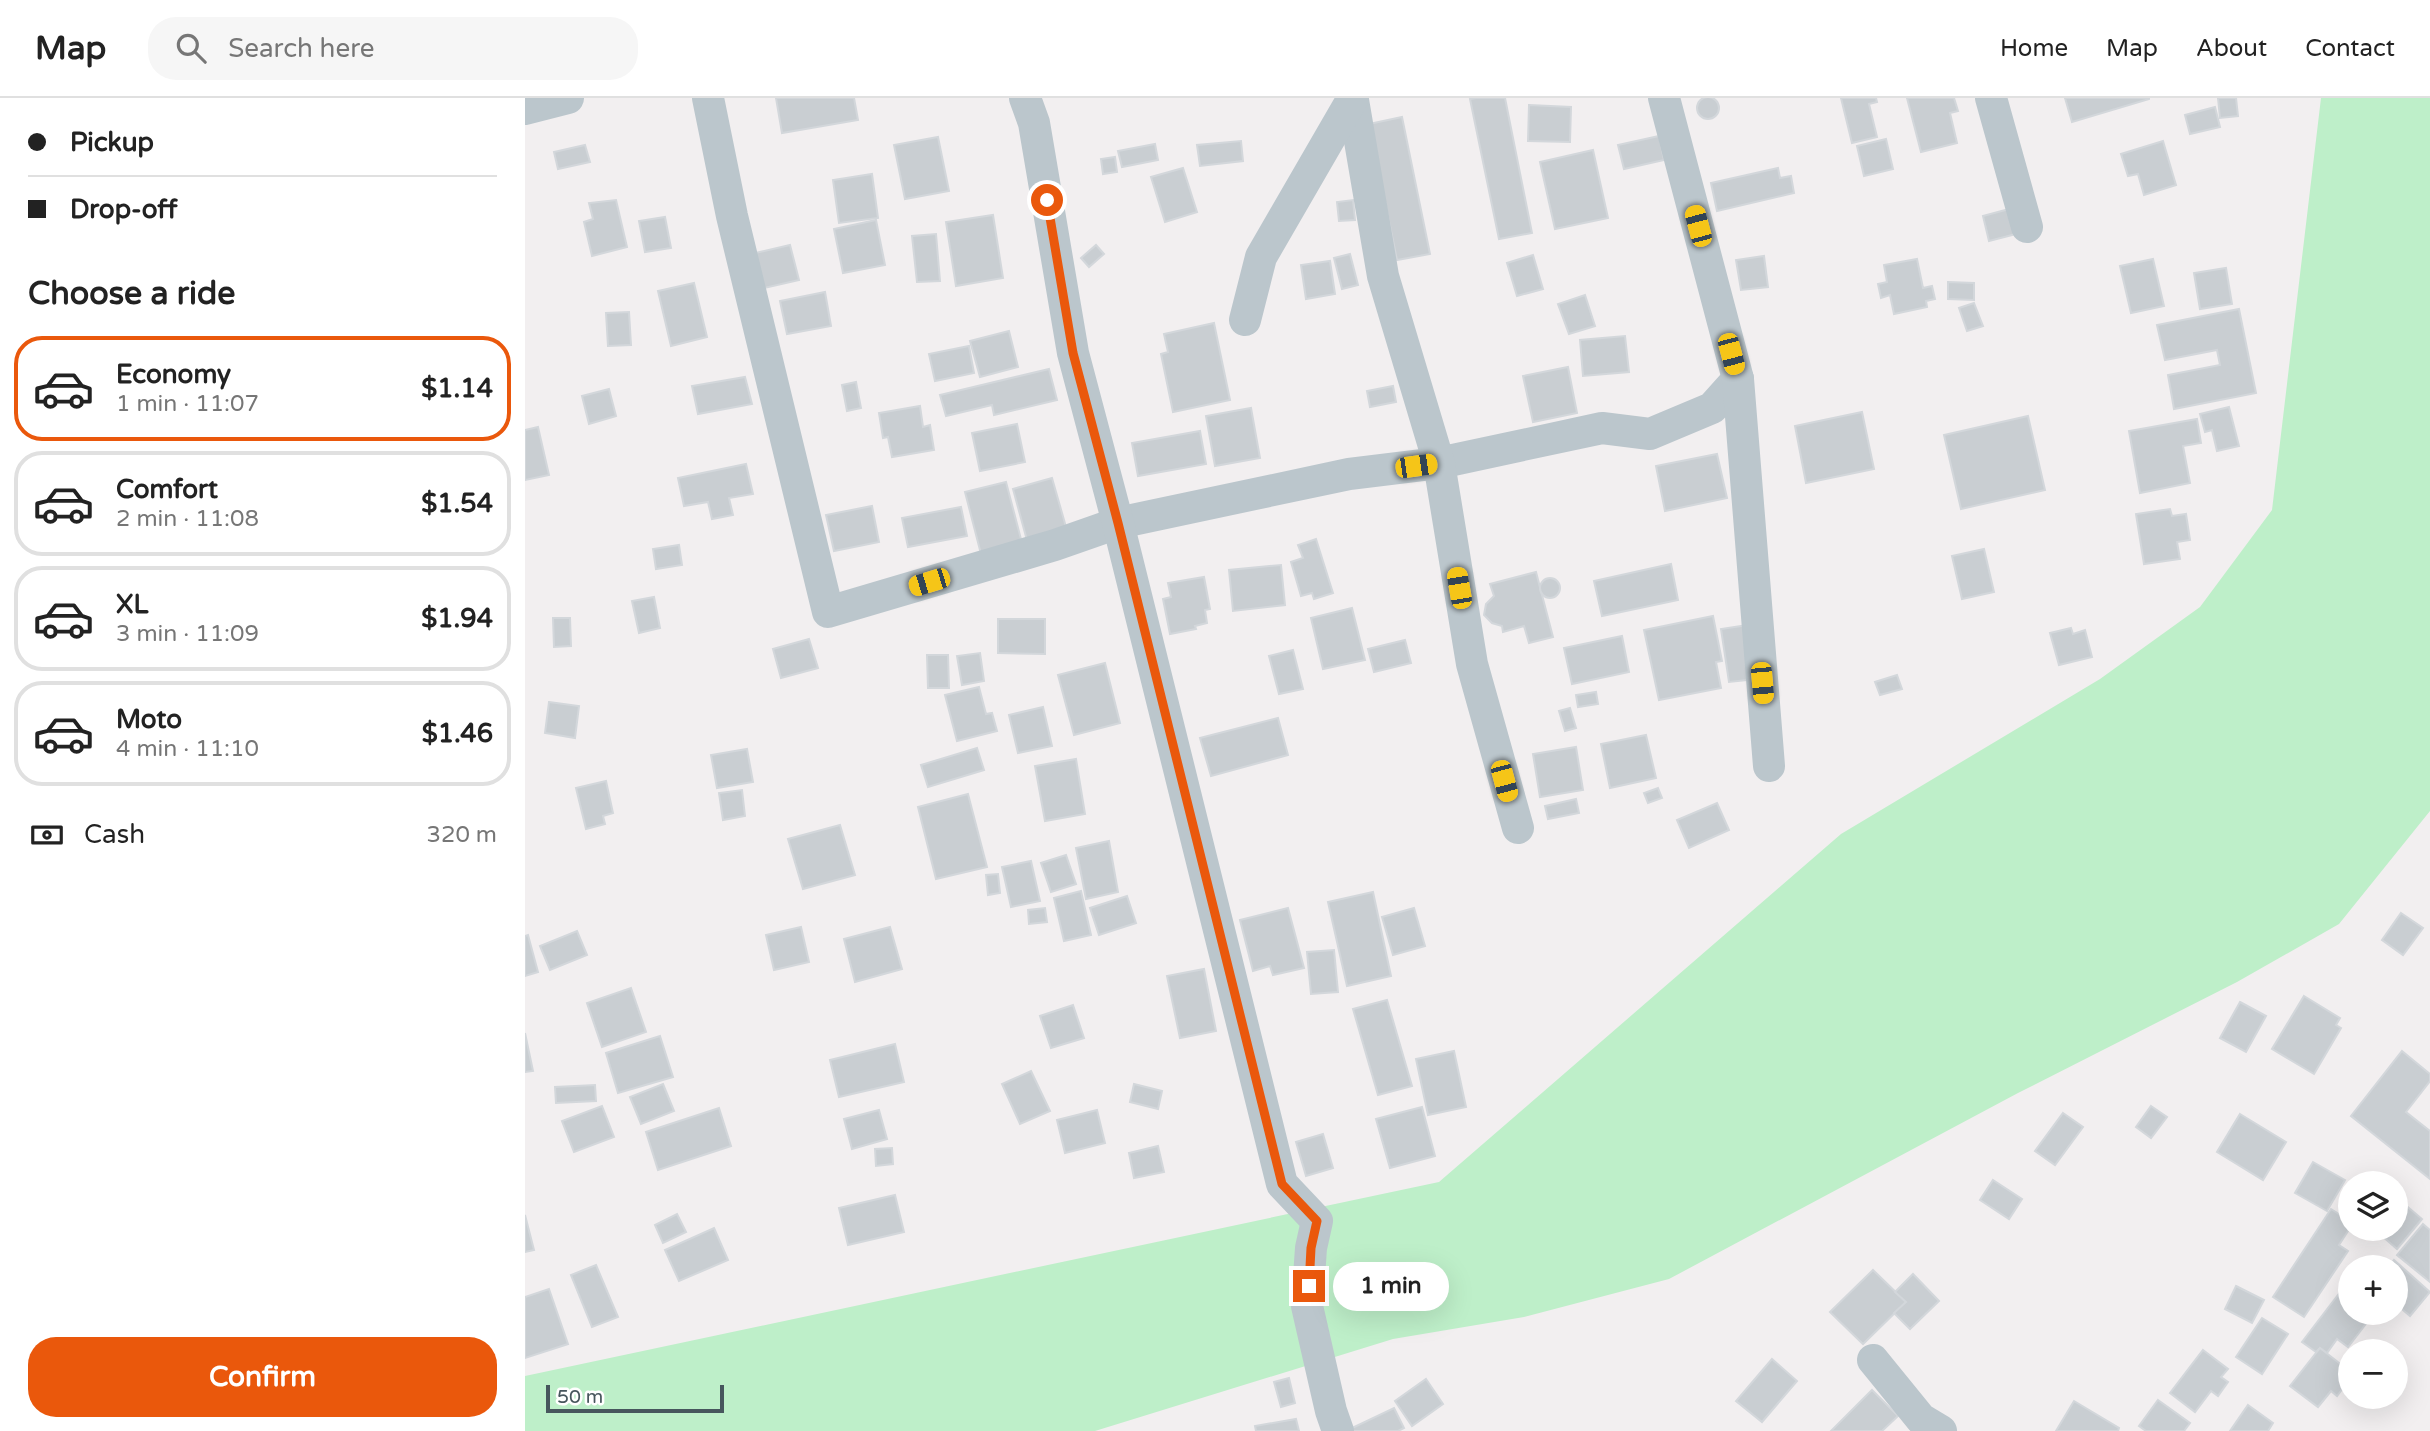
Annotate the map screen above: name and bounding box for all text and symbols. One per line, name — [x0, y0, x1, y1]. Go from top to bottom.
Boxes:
search box — [148, 17, 638, 80]
text: Map — [35, 29, 106, 68]
icon: search — [172, 29, 210, 67]
text: Search here — [228, 33, 374, 64]
text: Home — [2000, 34, 2068, 63]
text: Map — [2106, 34, 2158, 63]
text: About — [2196, 34, 2267, 63]
text: Contact — [2305, 34, 2395, 63]
text: Pickup — [70, 127, 154, 158]
route start — [1031, 184, 1063, 216]
text: Drop-off — [70, 194, 177, 225]
car — [1683, 203, 1714, 249]
text: Choose a ride — [28, 275, 235, 313]
car — [1716, 331, 1747, 377]
icon: car — [32, 357, 95, 420]
text: Economy — [116, 359, 231, 390]
text: $1.14 — [421, 373, 493, 404]
text: 1 min · 11:07 — [116, 390, 259, 418]
car — [1394, 453, 1439, 479]
icon: car — [32, 472, 95, 535]
text: Comfort — [116, 474, 218, 505]
text: $1.54 — [421, 488, 493, 519]
text: 2 min · 11:08 — [116, 505, 259, 533]
car — [1446, 565, 1473, 611]
car — [906, 566, 953, 598]
icon: car — [32, 587, 95, 650]
text: XL — [116, 589, 148, 620]
text: $1.94 — [421, 603, 493, 634]
text: 3 min · 11:09 — [116, 620, 259, 648]
car — [1750, 661, 1775, 705]
icon: car — [32, 702, 95, 765]
text: Moto — [116, 704, 182, 735]
text: $1.46 — [422, 718, 493, 749]
text: 4 min · 11:10 — [116, 735, 259, 763]
car — [1489, 758, 1520, 804]
icon: cash — [28, 816, 66, 854]
text: Cash — [84, 819, 145, 850]
text: 320 m — [427, 821, 497, 849]
map controls — [2338, 1171, 2408, 1409]
button: layers — [2338, 1171, 2408, 1241]
button: + — [2338, 1255, 2408, 1325]
callout: 1 min — [1333, 1262, 1449, 1310]
route end — [1293, 1270, 1325, 1302]
text: 1 min — [1360, 1272, 1422, 1300]
button: Confirm — [28, 1337, 497, 1417]
button: − — [2338, 1339, 2408, 1409]
scale bar — [546, 1382, 725, 1414]
text: 50 m — [557, 1386, 603, 1408]

